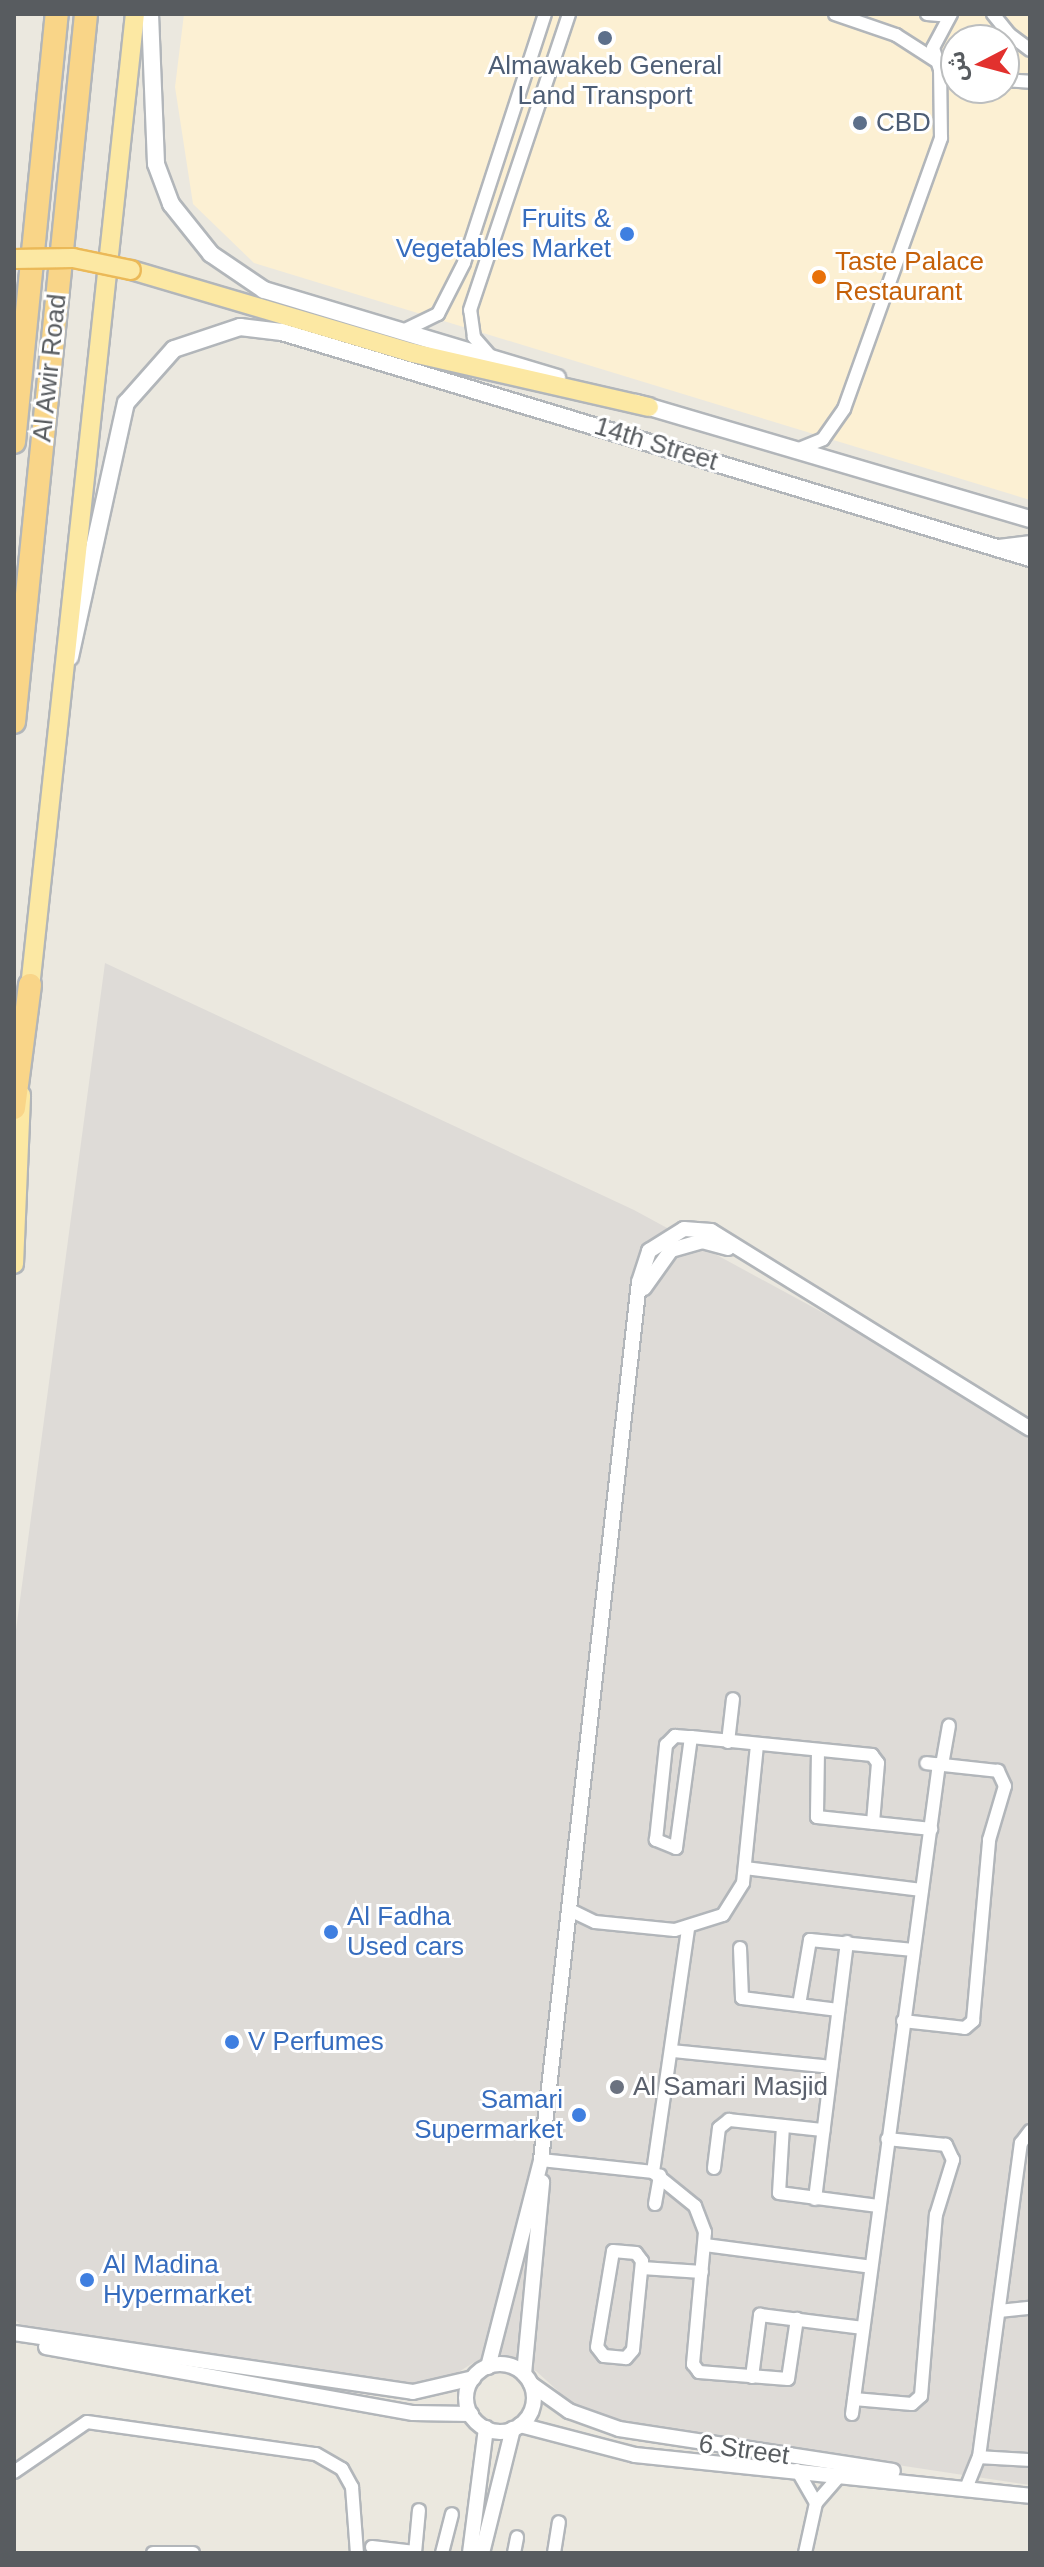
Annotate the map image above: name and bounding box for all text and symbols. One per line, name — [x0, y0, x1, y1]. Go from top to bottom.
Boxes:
north arrow — [940, 24, 1020, 104]
marker: Almawakeb General Land Transport — [596, 29, 614, 47]
place label: Almawakeb General Land Transport — [488, 50, 722, 112]
text: ش — [944, 50, 972, 83]
place label: CBD — [876, 107, 931, 139]
marker: CBD — [851, 114, 869, 132]
place label: Fruits & Vegetables Market — [396, 203, 611, 264]
marker: Fruits & Vegetables Market — [618, 225, 636, 243]
place label: Taste Palace Restaurant — [835, 246, 984, 308]
marker: Taste Palace Restaurant — [810, 268, 828, 286]
street label: Al Awir Road — [27, 292, 73, 444]
street label: 14th Street — [591, 410, 721, 478]
place label: Al Fadha Used cars — [347, 1901, 464, 1962]
marker: Al Fadha Used cars — [322, 1923, 340, 1941]
place label: V Perfumes — [248, 2026, 384, 2058]
marker: V Perfumes — [223, 2033, 241, 2051]
place label: Al Samari Masjid — [633, 2071, 828, 2103]
marker: Al Samari Masjid — [608, 2078, 626, 2096]
place label: Samari Supermarket — [414, 2084, 563, 2146]
marker: Samari Supermarket — [570, 2106, 588, 2124]
place label: Al Madina Hypermarket — [103, 2249, 252, 2310]
marker: Al Madina Hypermarket — [78, 2271, 96, 2289]
street label: 6 Street — [697, 2428, 791, 2472]

